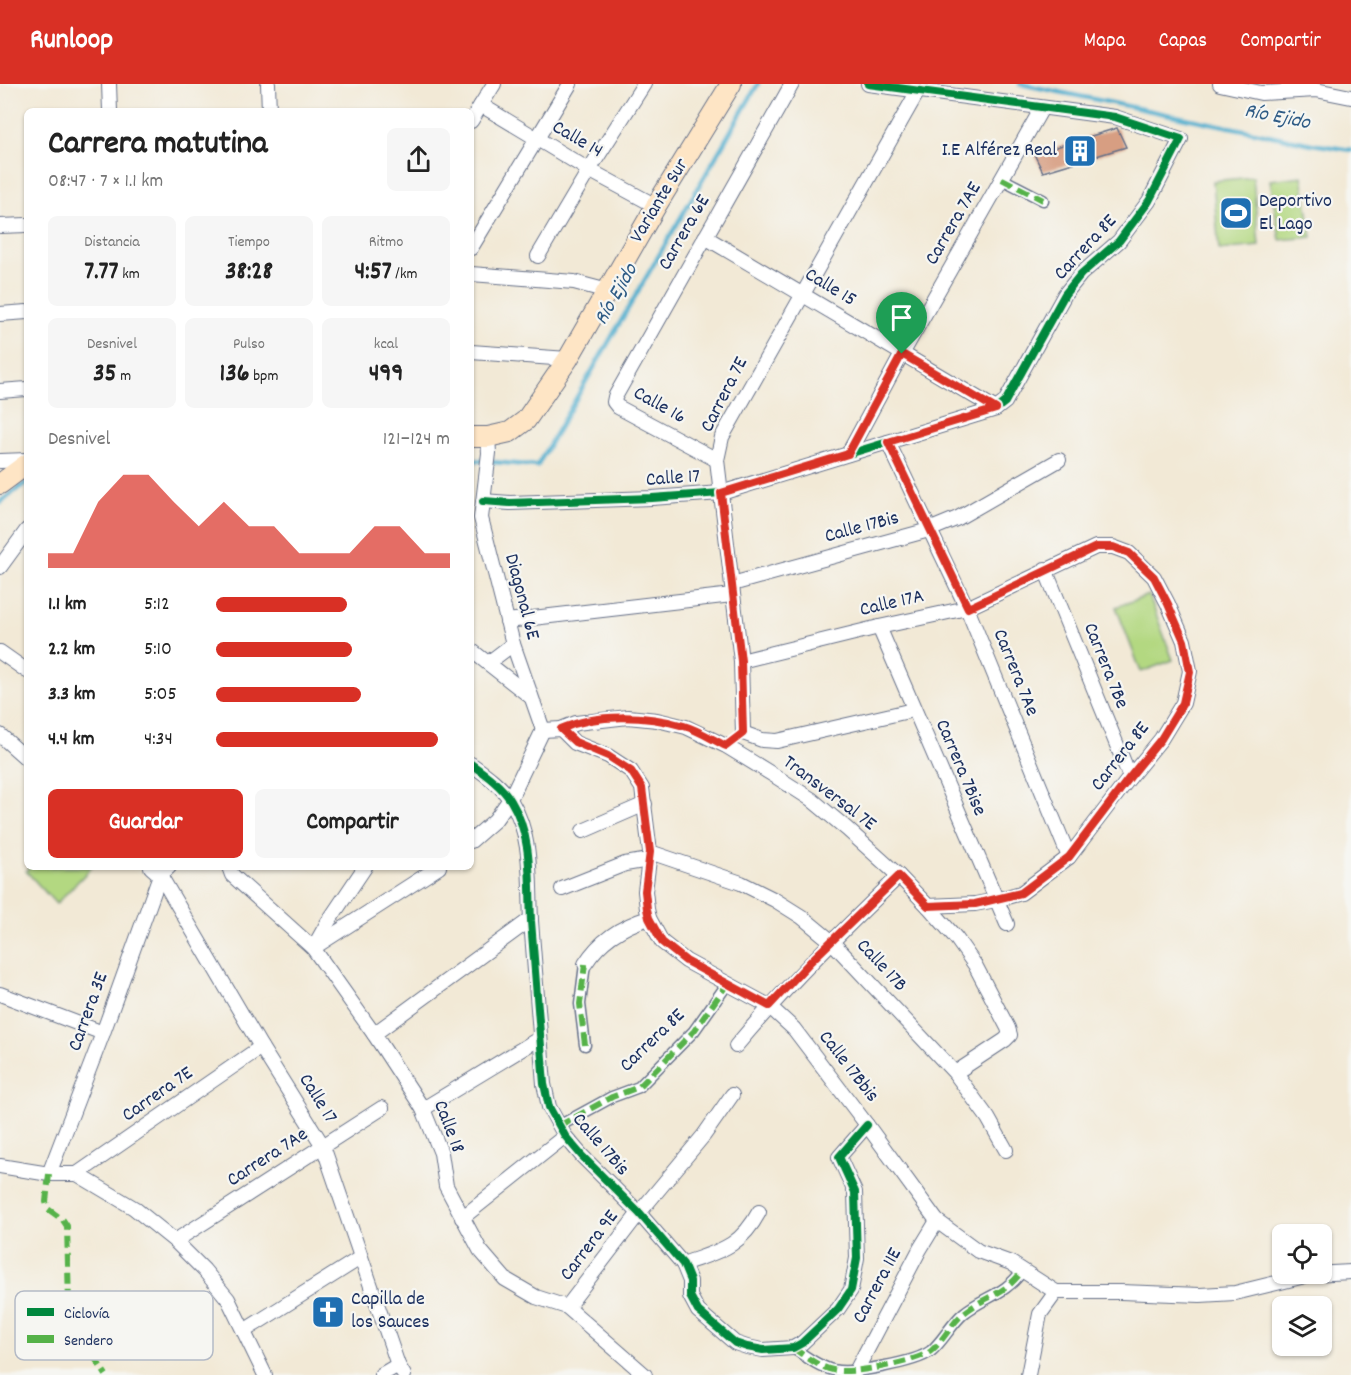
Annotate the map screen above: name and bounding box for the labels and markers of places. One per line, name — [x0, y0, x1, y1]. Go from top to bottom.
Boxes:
building icon: I.E Alférez Real — [1062, 133, 1098, 169]
place label: I.E Alférez Real — [941, 137, 1057, 165]
place label: Deportivo El Lago — [1259, 188, 1332, 239]
sports icon: Deportivo El Lago — [1218, 195, 1254, 231]
pin — [876, 292, 927, 354]
place label: Capilla de los Sauces — [351, 1286, 430, 1337]
church icon: Capilla de los Sauces — [310, 1294, 346, 1330]

